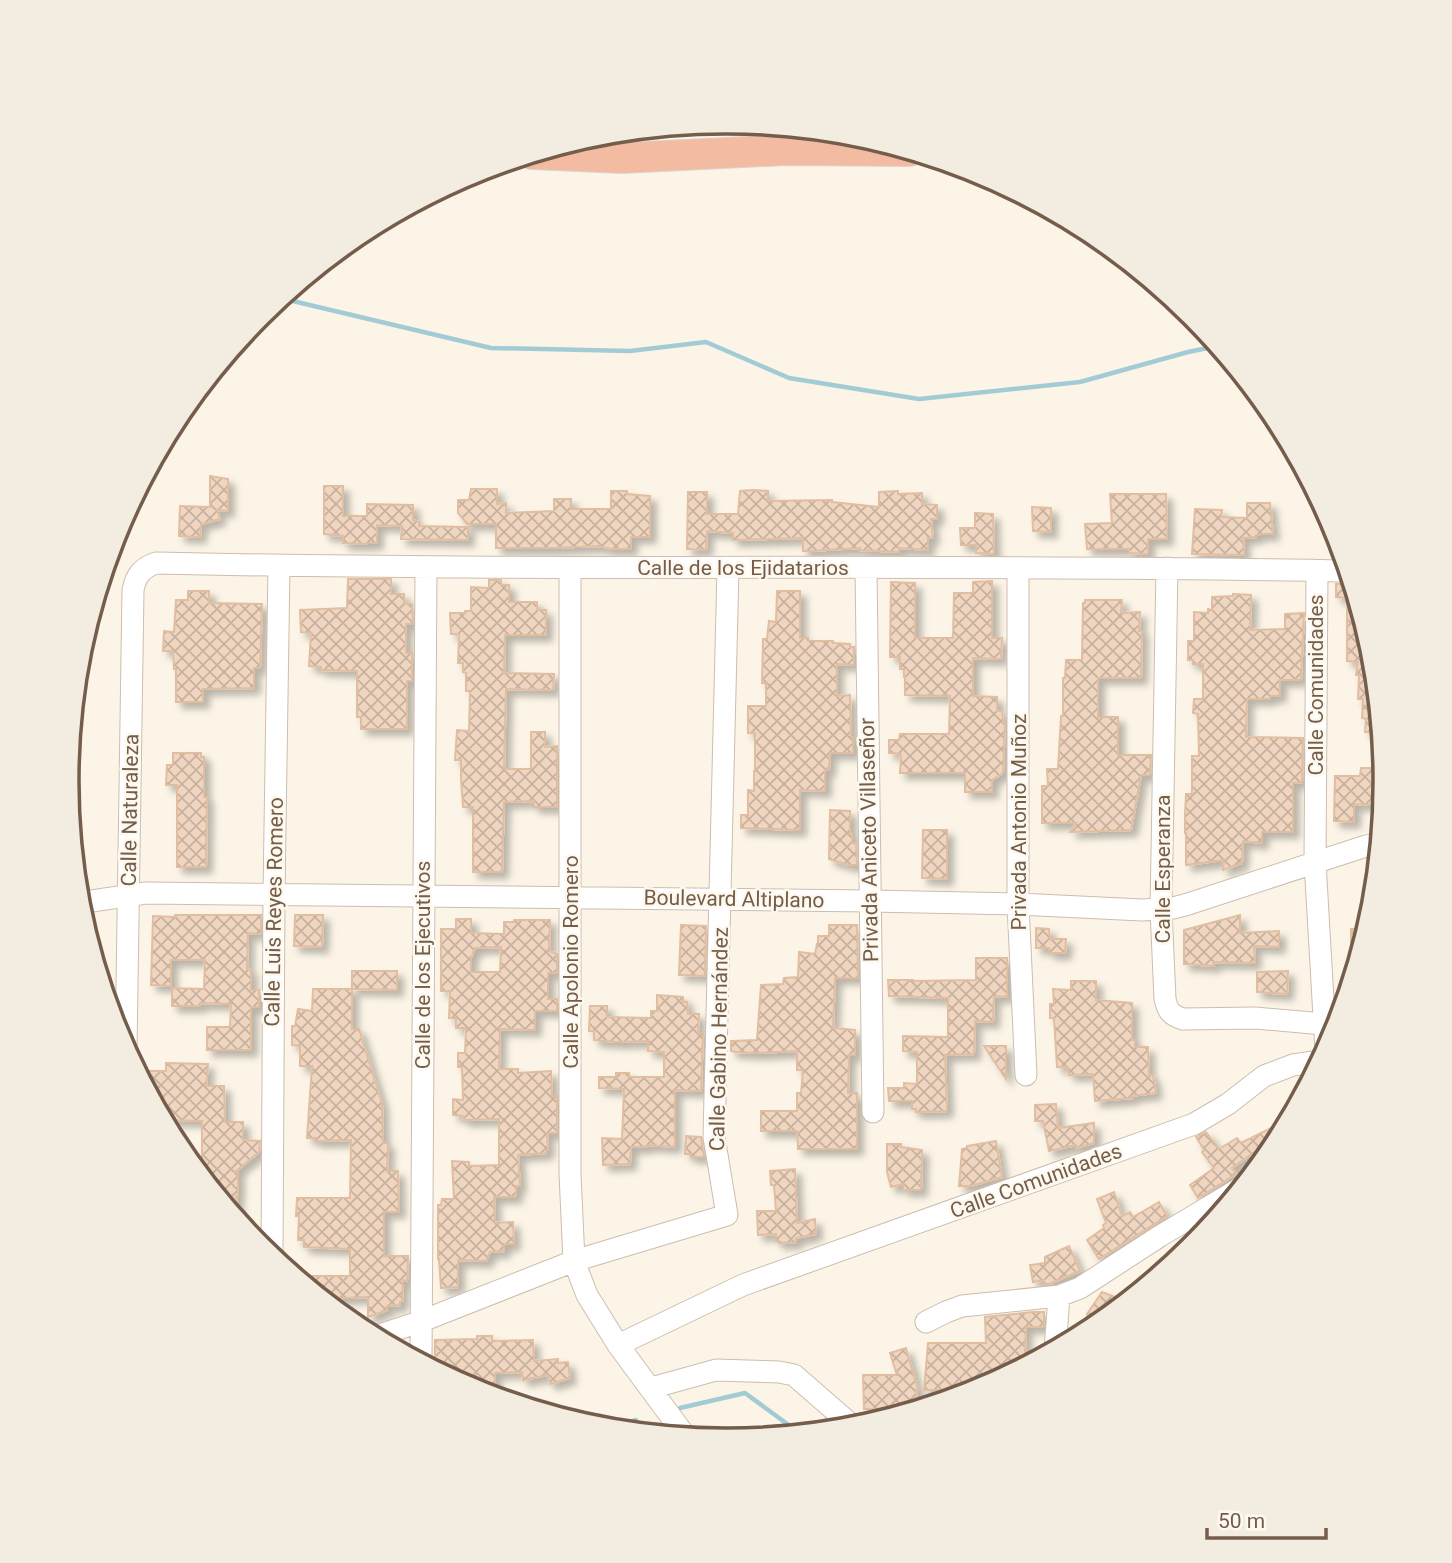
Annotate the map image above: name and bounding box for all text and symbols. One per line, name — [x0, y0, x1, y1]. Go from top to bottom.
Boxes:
street label: Calle de los Ejidatarios — [637, 556, 849, 580]
street label: Calle Comunidades — [1304, 594, 1328, 776]
street label: Privada Antonio Muñoz — [1007, 714, 1031, 930]
street label: Privada Aniceto Villaseñor — [855, 718, 883, 962]
street label: Calle Naturaleza — [117, 733, 143, 887]
street label: Calle Esperanza — [1151, 795, 1175, 943]
street label: Calle Luis Reyes Romero — [260, 797, 288, 1027]
street label: Calle Apolonio Romero — [559, 855, 583, 1069]
street label: Calle de los Ejecutivos — [411, 861, 435, 1069]
street label: Boulevard Altiplano — [643, 885, 825, 913]
street label: Calle Gabino Hernández — [705, 927, 733, 1151]
street label: Calle Comunidades — [947, 1139, 1125, 1223]
scale bar — [1207, 1496, 1326, 1540]
text: 50 m — [1218, 1509, 1265, 1533]

